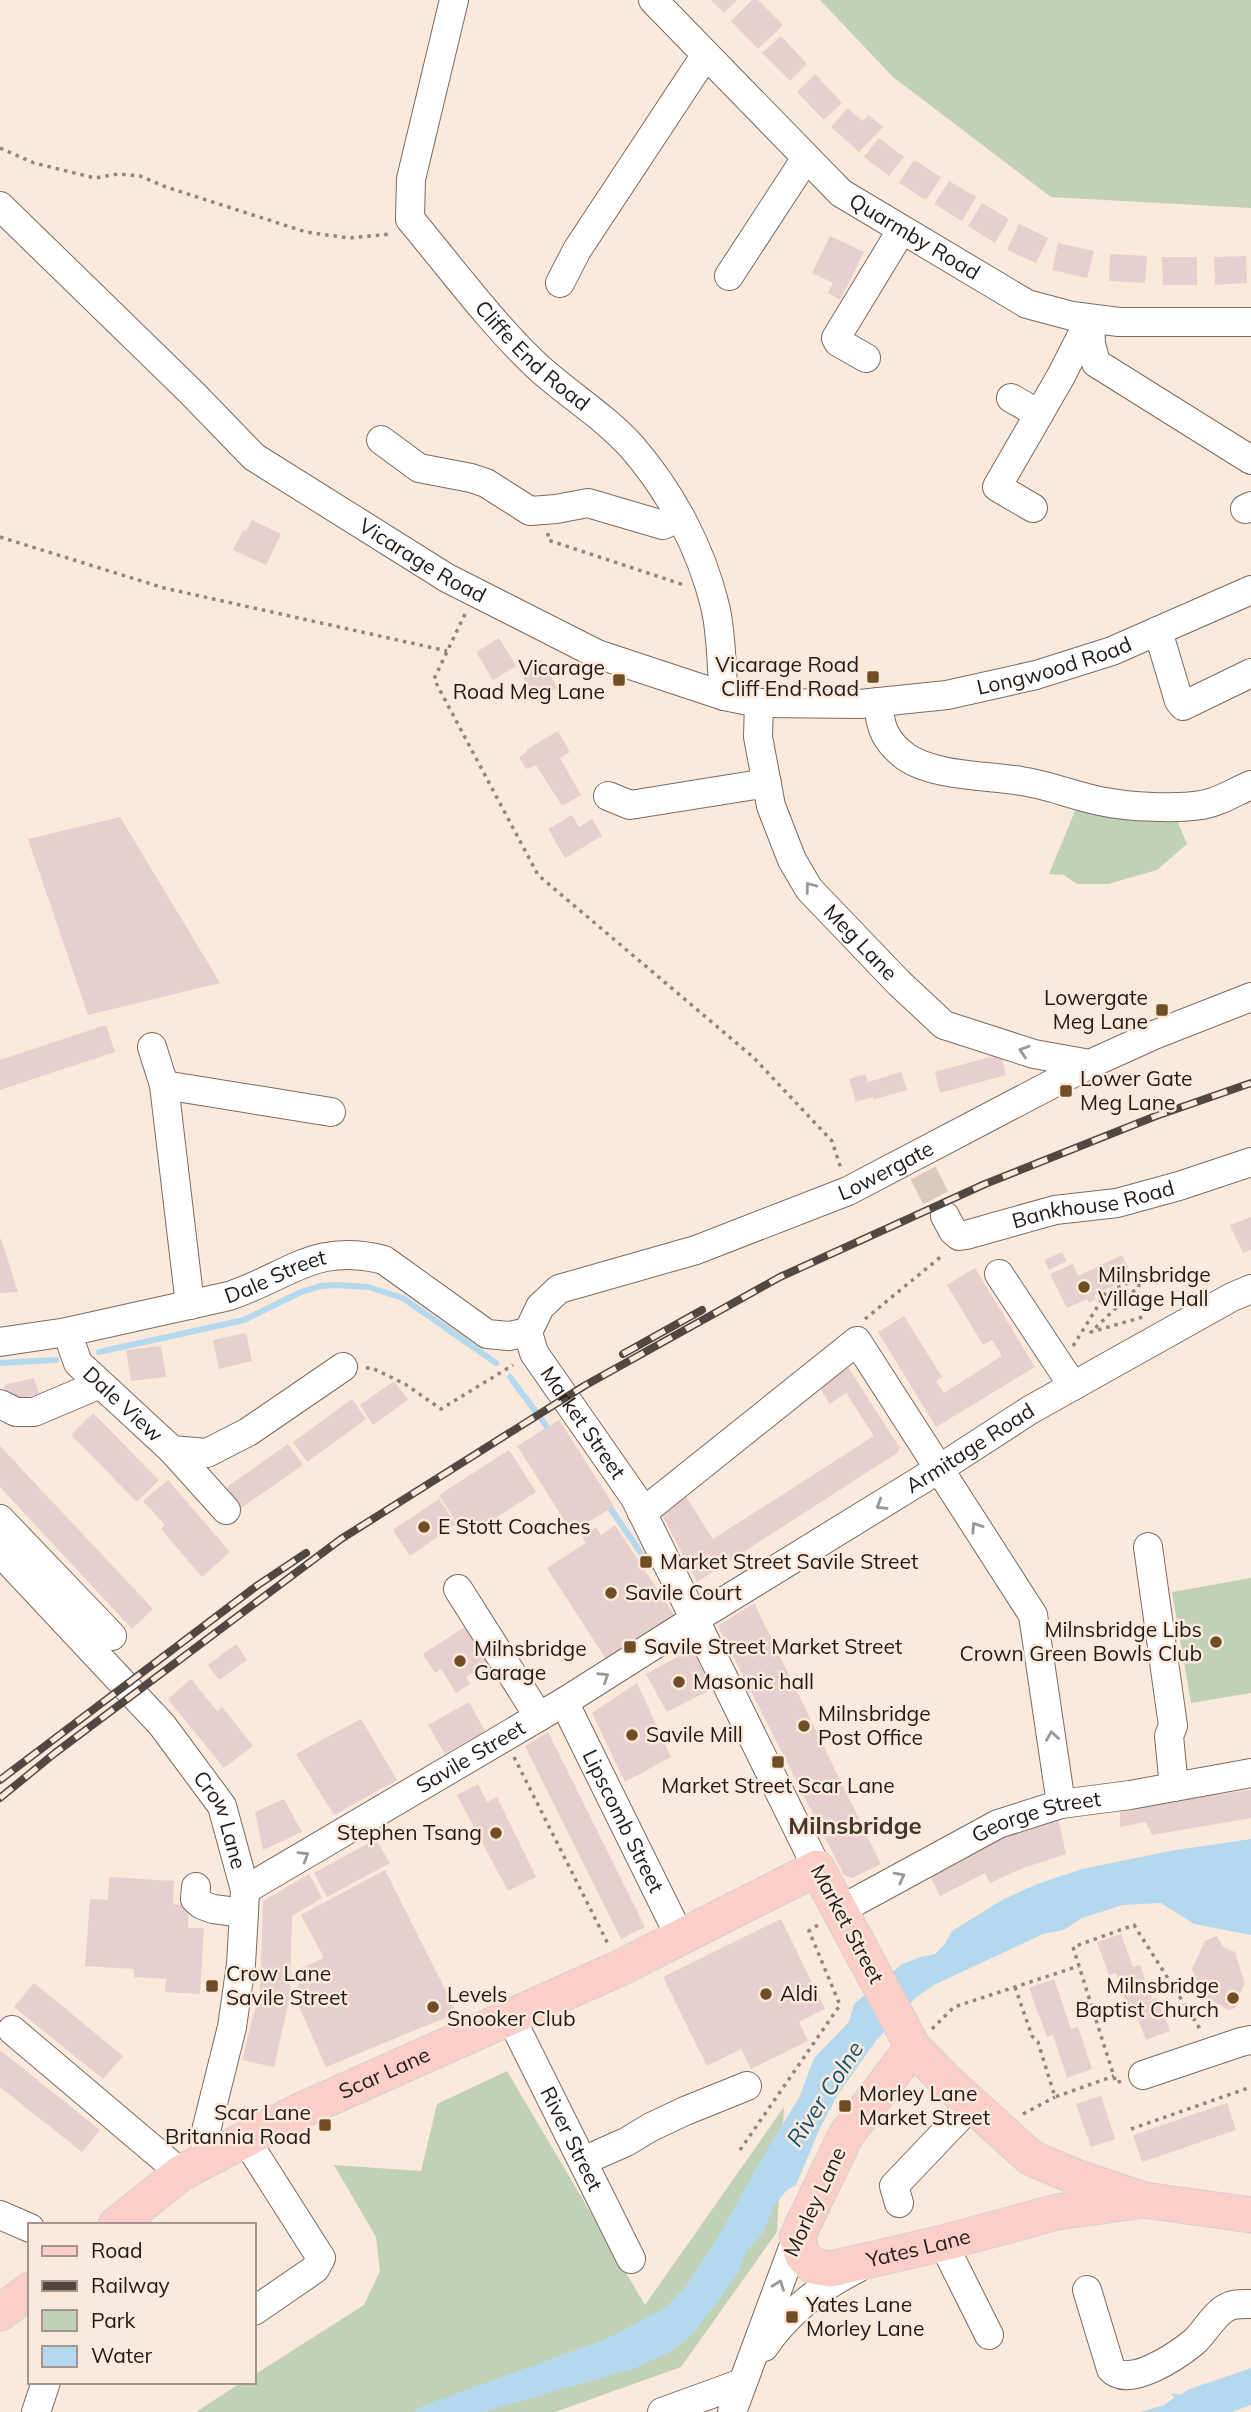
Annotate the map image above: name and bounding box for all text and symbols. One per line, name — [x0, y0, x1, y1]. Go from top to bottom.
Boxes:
street label: Quarmby Road — [845, 187, 985, 285]
street label: Cliffe End Road — [470, 295, 595, 416]
street label: Vicarage Road — [354, 512, 491, 608]
street label: Longwood Road — [974, 630, 1135, 700]
place label: Vicarage Road Cliff End Road — [715, 651, 859, 701]
place label: Vicarage Road Meg Lane — [453, 654, 605, 704]
marker: Vicarage Road Cliff End Road — [865, 669, 881, 685]
marker: Vicarage Road Meg Lane — [611, 672, 627, 688]
one-way arrow — [805, 882, 818, 895]
street label: Meg Lane — [819, 898, 903, 985]
place label: Lowergate Meg Lane — [1044, 984, 1148, 1034]
marker: Lowergate Meg Lane — [1154, 1002, 1170, 1018]
one-way arrow — [1018, 1045, 1030, 1059]
place label: Lower Gate Meg Lane — [1080, 1065, 1192, 1115]
marker: Lower Gate Meg Lane — [1058, 1083, 1074, 1099]
street label: Lowergate — [834, 1135, 937, 1206]
street label: Bankhouse Road — [1009, 1174, 1177, 1233]
street label: Dale Street — [221, 1243, 328, 1309]
place label: Milnsbridge Village Hall — [1098, 1261, 1211, 1311]
marker: Milnsbridge Village Hall — [1076, 1279, 1092, 1295]
street label: Dale View — [78, 1360, 169, 1447]
street label: Market Street — [535, 1361, 632, 1484]
street label: Armitage Road — [901, 1397, 1039, 1498]
one-way arrow — [875, 1497, 888, 1510]
place label: E Stott Coaches — [438, 1513, 591, 1539]
marker: E Stott Coaches — [416, 1519, 432, 1535]
one-way arrow — [972, 1522, 984, 1535]
place label: Market Street Savile Street — [660, 1548, 918, 1574]
marker: Market Street Savile Street — [638, 1554, 654, 1570]
place label: Savile Court — [625, 1579, 742, 1605]
marker: Savile Court — [603, 1585, 619, 1601]
place label: Milnsbridge Libs Crown Green Bowls Club — [959, 1616, 1202, 1666]
place label: Savile Street Market Street — [644, 1633, 902, 1659]
marker: Milnsbridge Libs Crown Green Bowls Club — [1208, 1634, 1224, 1650]
place label: Milnsbridge Garage — [474, 1635, 587, 1685]
marker: Savile Street Market Street — [622, 1639, 638, 1655]
marker: Milnsbridge Garage — [452, 1653, 468, 1669]
place label: Masonic hall — [693, 1668, 814, 1694]
one-way arrow — [597, 1672, 610, 1685]
marker: Masonic hall — [671, 1674, 687, 1690]
place label: Milnsbridge Post Office — [818, 1700, 931, 1750]
street label: Savile Street — [411, 1714, 529, 1798]
marker: Milnsbridge Post Office — [796, 1718, 812, 1734]
place label: Savile Mill — [646, 1721, 743, 1747]
marker: Savile Mill — [624, 1727, 640, 1743]
one-way arrow — [1044, 1730, 1059, 1742]
street label: Lipscomb Street — [578, 1745, 670, 1897]
marker: Market Street Scar Lane — [770, 1754, 786, 1770]
street label: Crow Lane — [188, 1765, 253, 1872]
place label: Market Street Scar Lane — [661, 1772, 895, 1798]
street label: George Street — [967, 1785, 1102, 1848]
district label: Milnsbridge — [788, 1810, 922, 1840]
place label: Stephen Tsang — [337, 1819, 482, 1845]
marker: Stephen Tsang — [488, 1825, 504, 1841]
one-way arrow — [296, 1851, 309, 1864]
street label: Market Street — [806, 1860, 890, 1988]
one-way arrow — [893, 1872, 905, 1885]
place label: Crow Lane Savile Street — [226, 1960, 348, 2010]
place label: Milnsbridge Baptist Church — [1075, 1972, 1219, 2022]
marker: Crow Lane Savile Street — [204, 1978, 220, 1994]
place label: Aldi — [780, 1980, 818, 2006]
place label: Levels Snooker Club — [447, 1981, 576, 2031]
marker: Aldi — [758, 1986, 774, 2002]
marker: Milnsbridge Baptist Church — [1225, 1990, 1241, 2006]
marker: Levels Snooker Club — [425, 1999, 441, 2015]
water label: River Colne — [780, 2036, 869, 2152]
street label: Scar Lane — [335, 2041, 434, 2104]
place label: Morley Lane Market Street — [859, 2080, 990, 2130]
street label: River Street — [535, 2082, 609, 2195]
marker: Morley Lane Market Street — [837, 2098, 853, 2114]
place label: Scar Lane Britannia Road — [165, 2099, 311, 2149]
marker: Scar Lane Britannia Road — [317, 2117, 333, 2133]
street label: Morley Lane — [777, 2142, 851, 2261]
street label: Yates Lane — [863, 2222, 973, 2273]
legend — [28, 2223, 256, 2384]
text: Road — [91, 2237, 142, 2263]
text: Railway — [91, 2272, 170, 2298]
one-way arrow — [771, 2280, 785, 2292]
place label: Yates Lane Morley Lane — [805, 2291, 924, 2341]
text: Park — [91, 2307, 135, 2333]
marker: Yates Lane Morley Lane — [784, 2309, 800, 2325]
text: Water — [91, 2342, 152, 2368]

